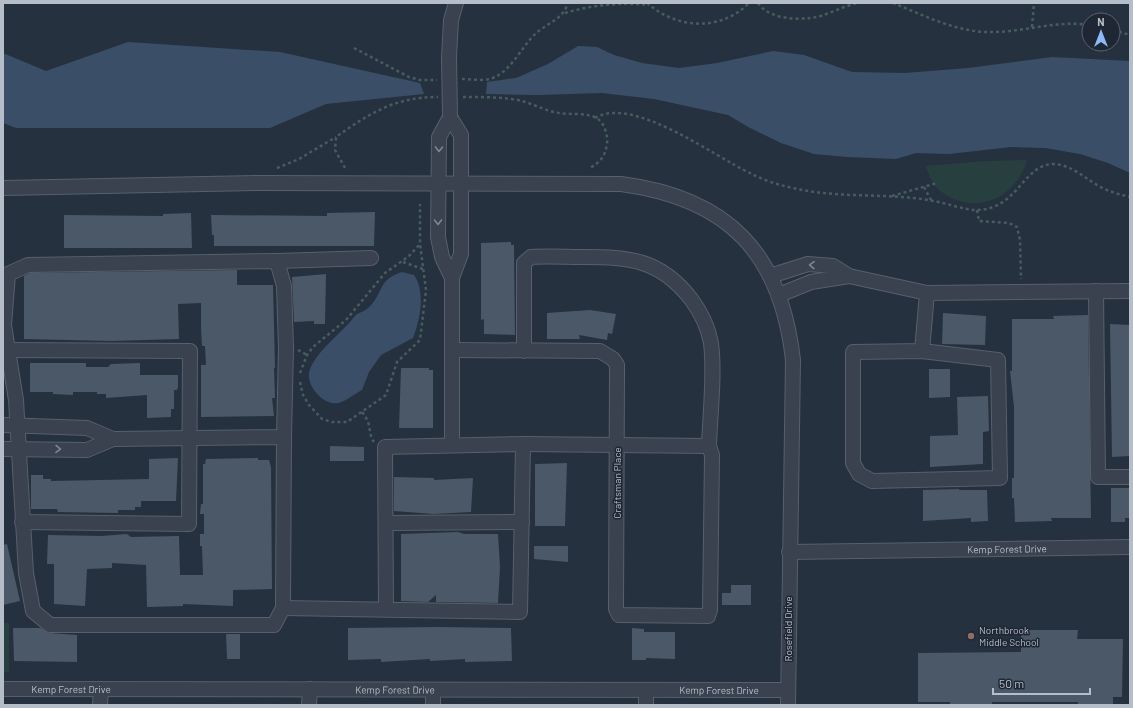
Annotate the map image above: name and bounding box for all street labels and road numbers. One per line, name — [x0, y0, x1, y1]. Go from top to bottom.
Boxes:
street label: Craftsman Place — [611, 447, 623, 519]
street label: Kemp Forest Drive — [967, 542, 1047, 555]
street label: Rosefield Drive — [782, 596, 794, 662]
street label: Kemp Forest Drive — [31, 683, 111, 695]
street label: Kemp Forest Drive — [355, 683, 435, 696]
street label: Kemp Forest Drive — [679, 684, 759, 696]

